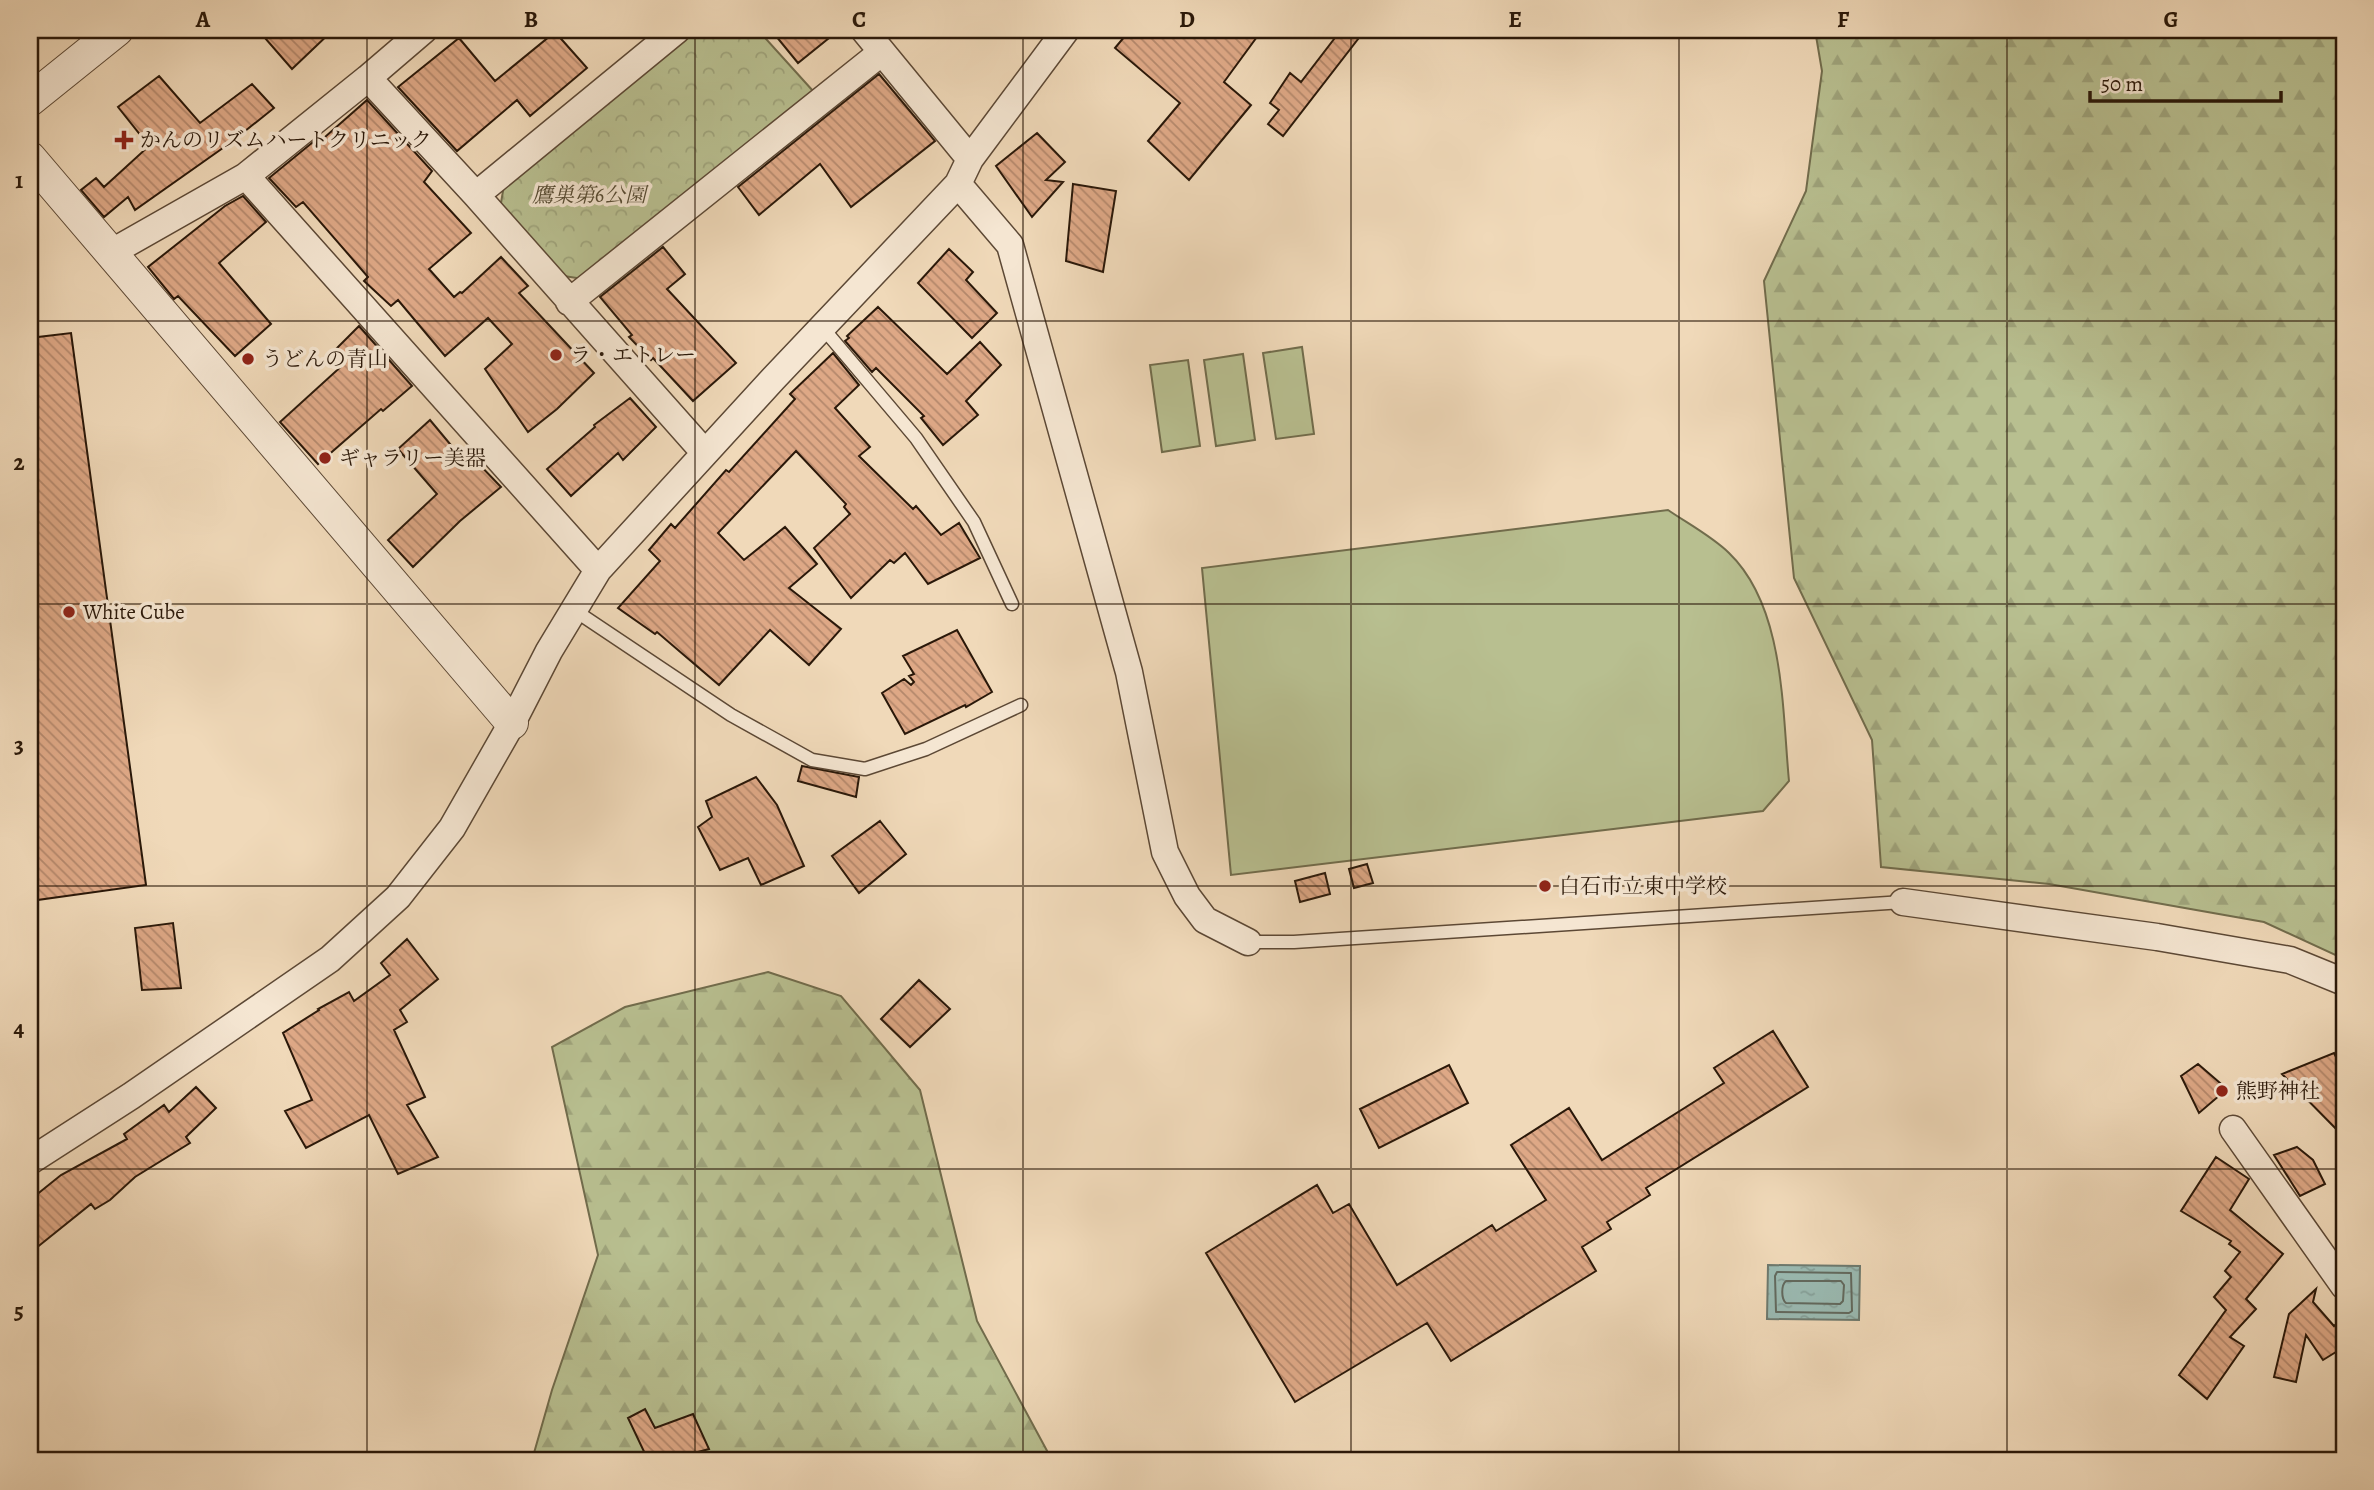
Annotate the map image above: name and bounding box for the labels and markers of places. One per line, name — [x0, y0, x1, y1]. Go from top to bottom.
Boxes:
place label: かんのリズムハートクリニック — [140, 126, 432, 154]
marker: かんのリズムハートクリニック — [114, 130, 134, 150]
place label: ラ・エトレー — [570, 341, 696, 369]
place label: うどんの青山 — [262, 345, 388, 373]
marker: ラ・エトレー — [548, 347, 564, 363]
marker: うどんの青山 — [240, 351, 256, 367]
place label: ギャラリー美器 — [339, 444, 486, 472]
marker: ギャラリー美器 — [317, 450, 333, 466]
place label: White Cube — [82, 598, 185, 626]
marker: White Cube — [61, 604, 77, 620]
place label: 白石市立東中学校 — [1559, 872, 1727, 900]
marker: 白石市立東中学校 — [1537, 878, 1553, 894]
place label: 熊野神社 — [2236, 1077, 2320, 1105]
marker: 熊野神社 — [2214, 1083, 2230, 1099]

